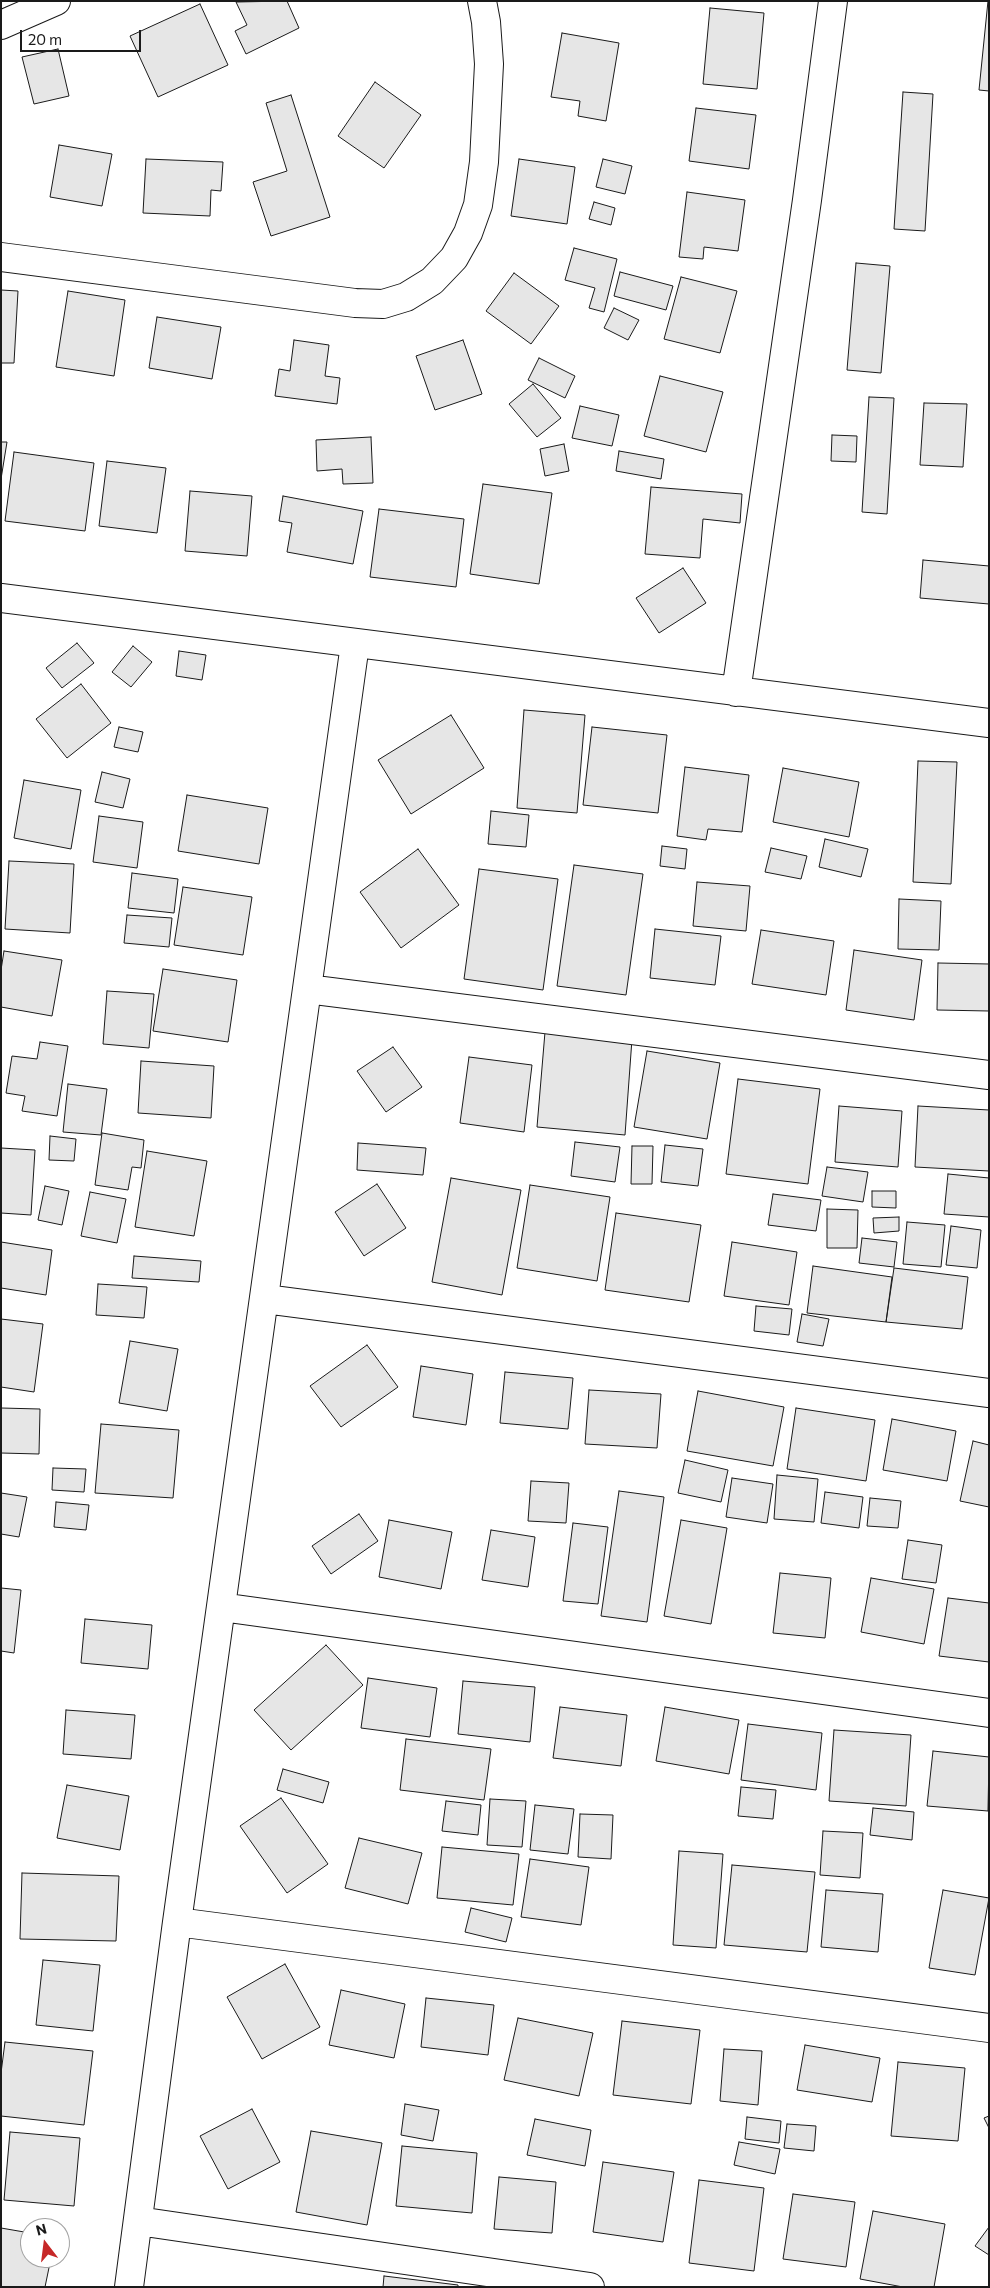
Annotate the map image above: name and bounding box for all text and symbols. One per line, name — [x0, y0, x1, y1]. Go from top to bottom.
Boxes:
scale bar — [22, 20, 144, 52]
text: 20 m — [28, 30, 62, 48]
north arrow — [20, 2218, 70, 2268]
text: N — [34, 2219, 49, 2239]

